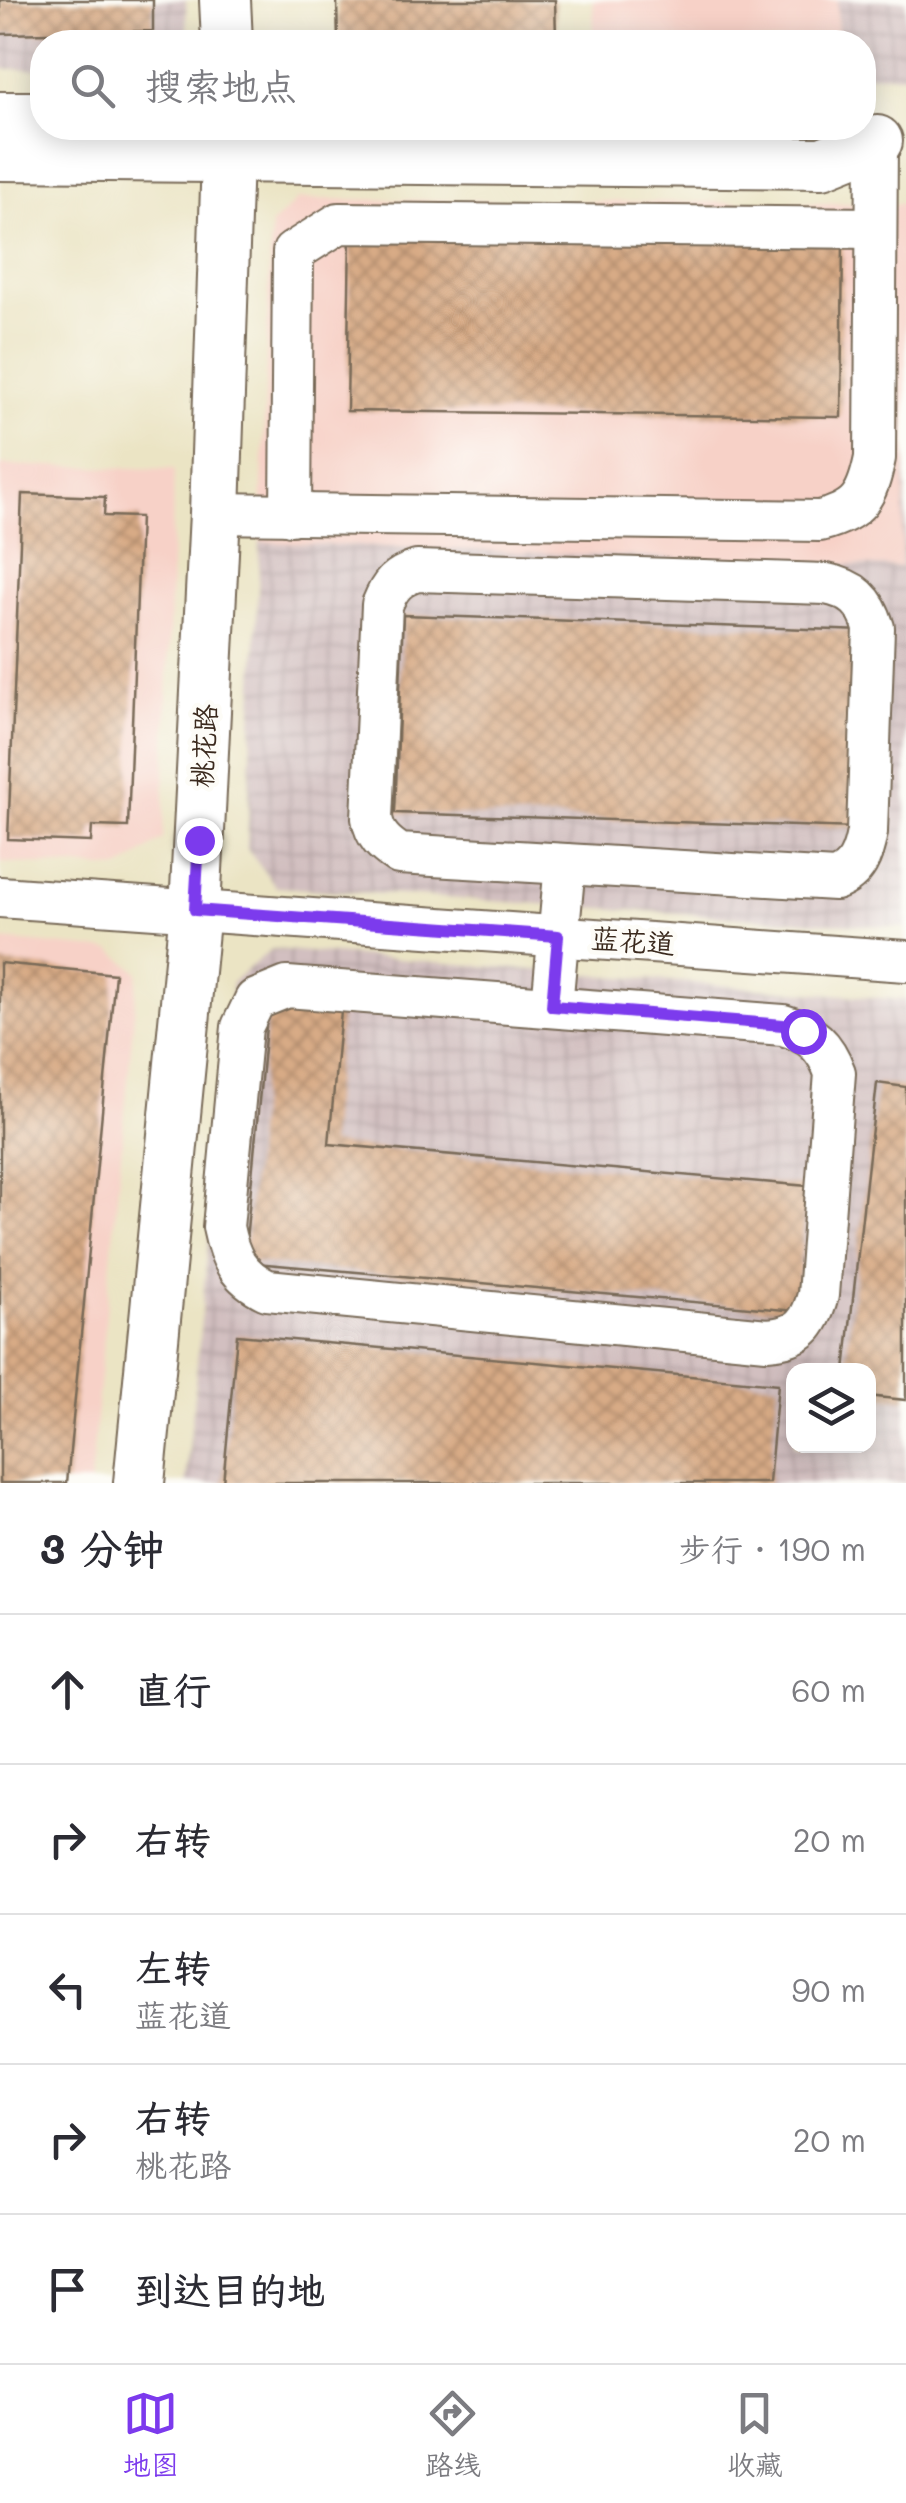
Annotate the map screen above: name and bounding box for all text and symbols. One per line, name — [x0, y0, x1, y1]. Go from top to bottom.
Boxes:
search box — [30, 30, 876, 140]
icon: search — [65, 58, 120, 113]
text: 搜索地点 — [145, 60, 297, 110]
street label: 桃花路 — [183, 703, 223, 789]
route end — [177, 818, 223, 864]
street label: 蓝花道 — [590, 919, 676, 961]
route start — [781, 1009, 827, 1055]
map controls — [786, 1363, 876, 1453]
button: layers — [786, 1363, 876, 1453]
text: 3 分钟 — [40, 1520, 164, 1575]
text: 步行 · 190 m — [679, 1527, 866, 1569]
icon: ahead — [40, 1662, 95, 1717]
text: 直行 — [135, 1664, 211, 1714]
text: 60 m — [791, 1668, 866, 1710]
icon: right — [40, 1812, 95, 1867]
text: 右转 — [135, 1814, 211, 1864]
text: 20 m — [793, 1818, 866, 1860]
text: 左转 — [135, 1942, 211, 1992]
icon: left — [40, 1962, 95, 2017]
text: 90 m — [792, 1968, 866, 2010]
text: 蓝花道 — [135, 1993, 231, 2035]
text: 右转 — [135, 2092, 211, 2142]
icon: right — [40, 2112, 95, 2167]
text: 20 m — [793, 2118, 866, 2160]
text: 桃花路 — [135, 2143, 231, 2185]
icon: arrive — [40, 2262, 95, 2317]
text: 到达目的地 — [135, 2264, 325, 2314]
tab: 地图 — [123, 2386, 179, 2483]
tab: 路线 — [425, 2386, 481, 2483]
tab: 收藏 — [727, 2386, 783, 2483]

